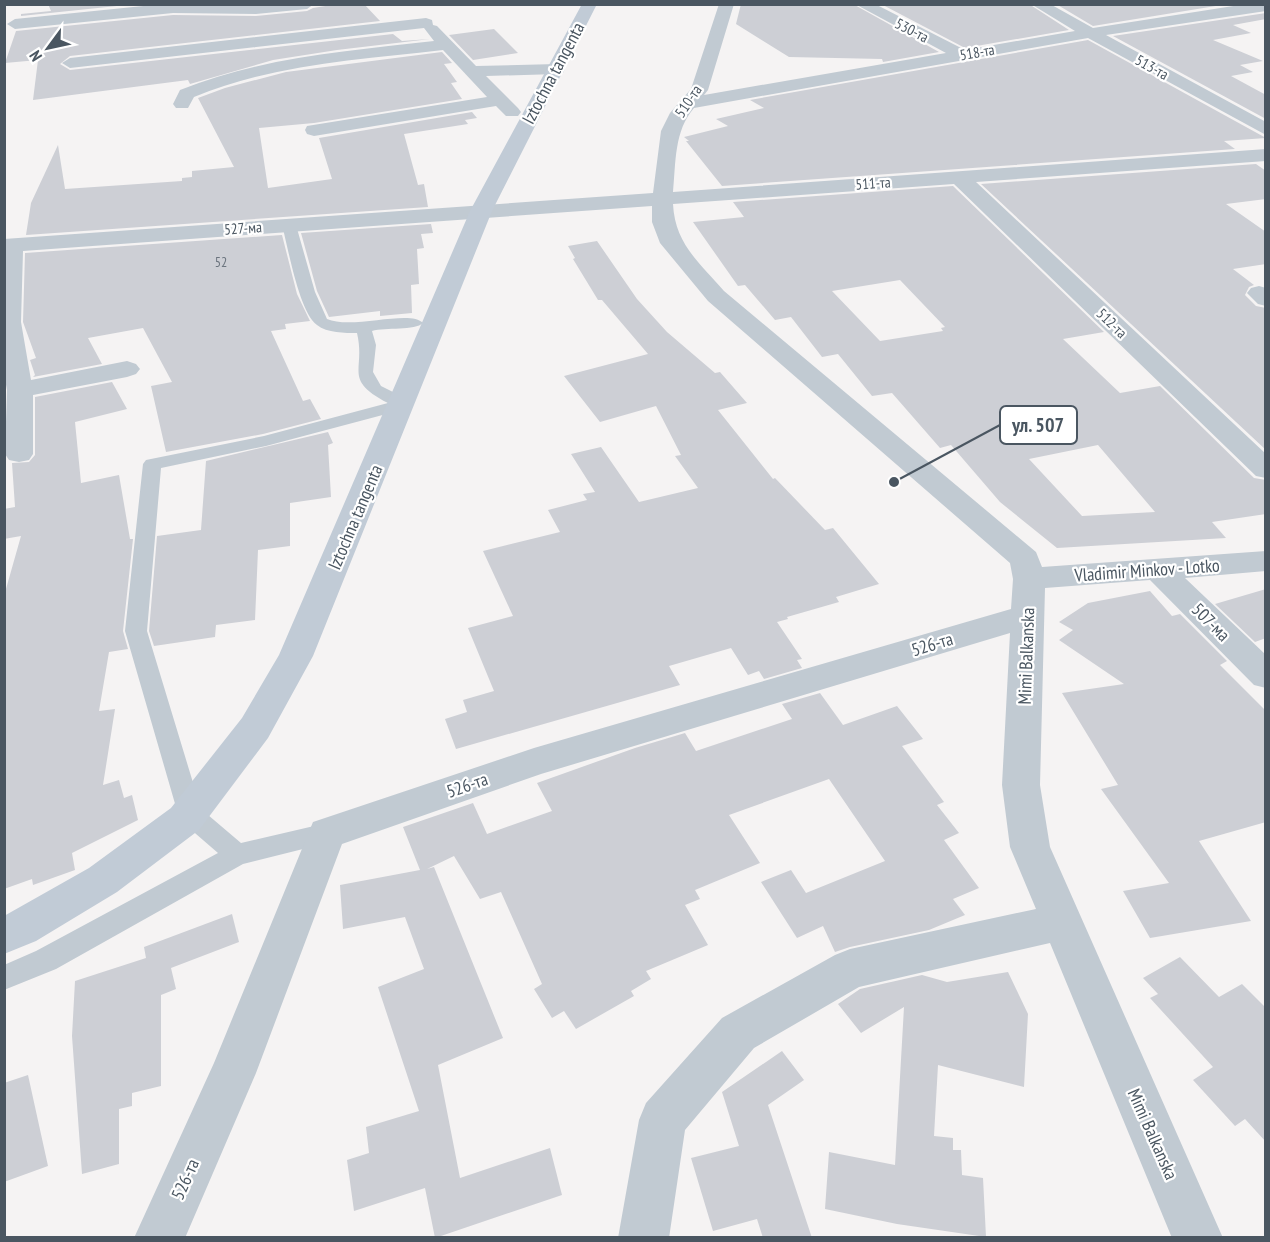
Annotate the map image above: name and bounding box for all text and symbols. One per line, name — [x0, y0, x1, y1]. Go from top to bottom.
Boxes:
street label: 530-та — [892, 14, 932, 46]
north arrow — [18, 18, 78, 78]
street label: Iztochna tangenta — [517, 18, 589, 128]
street label: 518-та — [958, 40, 996, 64]
text: N — [25, 47, 46, 65]
street label: 513-та — [1132, 50, 1172, 84]
street label: 510-та — [670, 81, 706, 121]
street label: 511-та — [855, 172, 891, 194]
street label: 527-ма — [224, 217, 262, 239]
house number: 52 — [215, 253, 227, 271]
street label: 512-та — [1093, 304, 1131, 342]
callout: ул. 507 — [1000, 406, 1077, 444]
text: ул. 507 — [1011, 412, 1064, 438]
street label: Iztochna tangenta — [323, 461, 387, 573]
street label: Vladimir Minkov - Lotko — [1073, 553, 1221, 587]
street label: 507-ма — [1187, 598, 1235, 646]
street label: Mimi Balkanska — [1013, 607, 1039, 705]
street label: 526-та — [908, 627, 956, 661]
street label: 526-та — [443, 767, 491, 803]
street label: Mimi Balkanska — [1123, 1085, 1183, 1183]
street label: 526-та — [166, 1155, 204, 1203]

